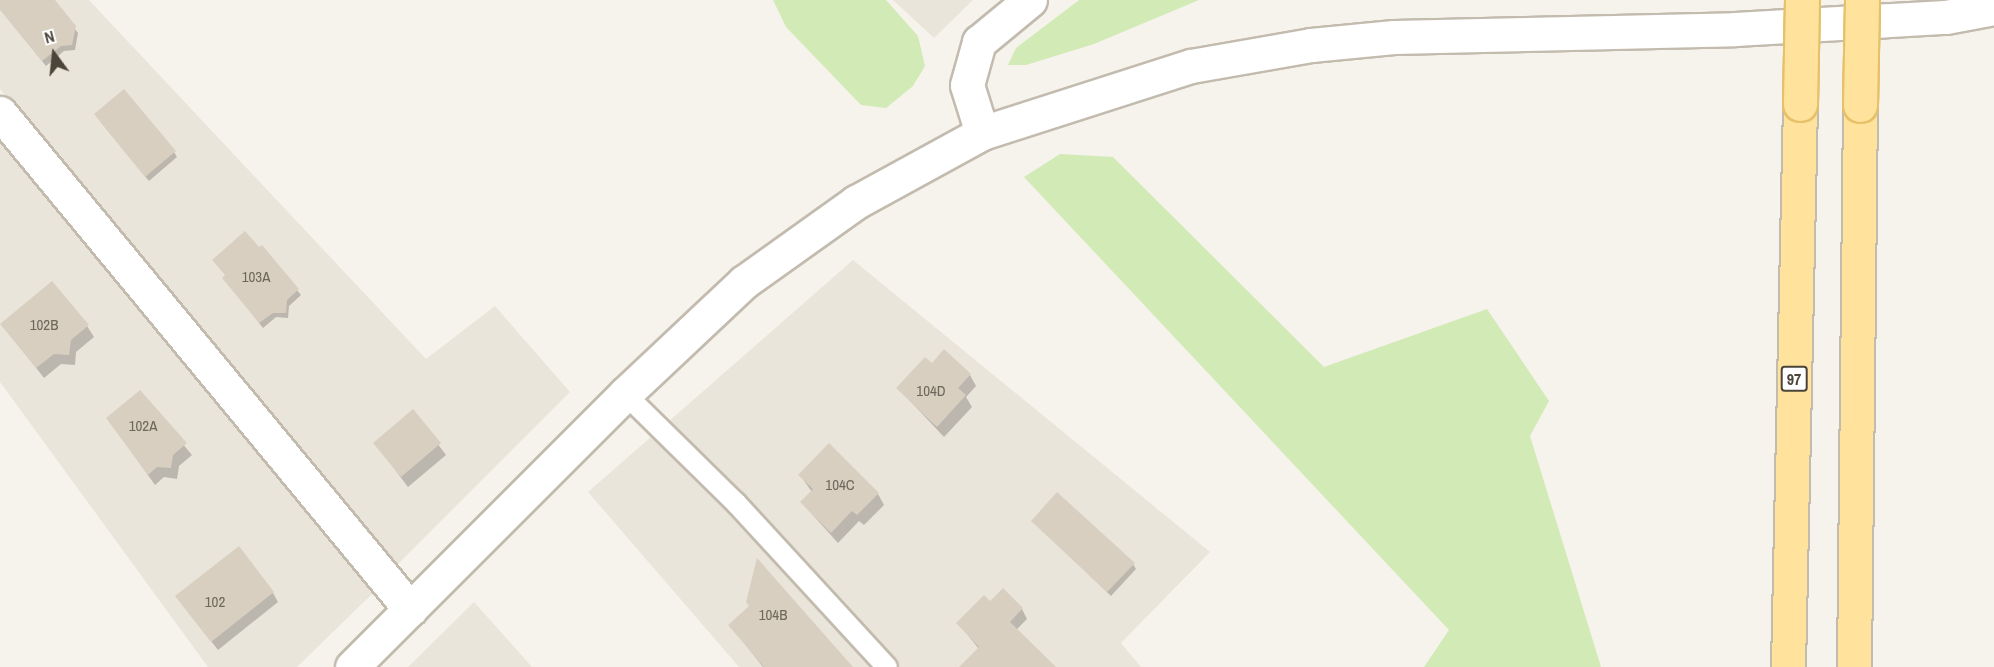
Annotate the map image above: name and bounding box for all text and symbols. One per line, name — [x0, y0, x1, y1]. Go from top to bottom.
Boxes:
north arrow — [24, 24, 84, 84]
text: N — [42, 25, 57, 48]
house number: 103A — [242, 268, 270, 286]
house number: 102B — [30, 316, 58, 334]
road number: 97 — [1780, 366, 1808, 392]
house number: 104D — [916, 382, 946, 400]
house number: 102A — [129, 417, 157, 435]
house number: 104C — [825, 476, 855, 494]
house number: 102 — [205, 593, 225, 611]
house number: 104B — [759, 606, 787, 624]

